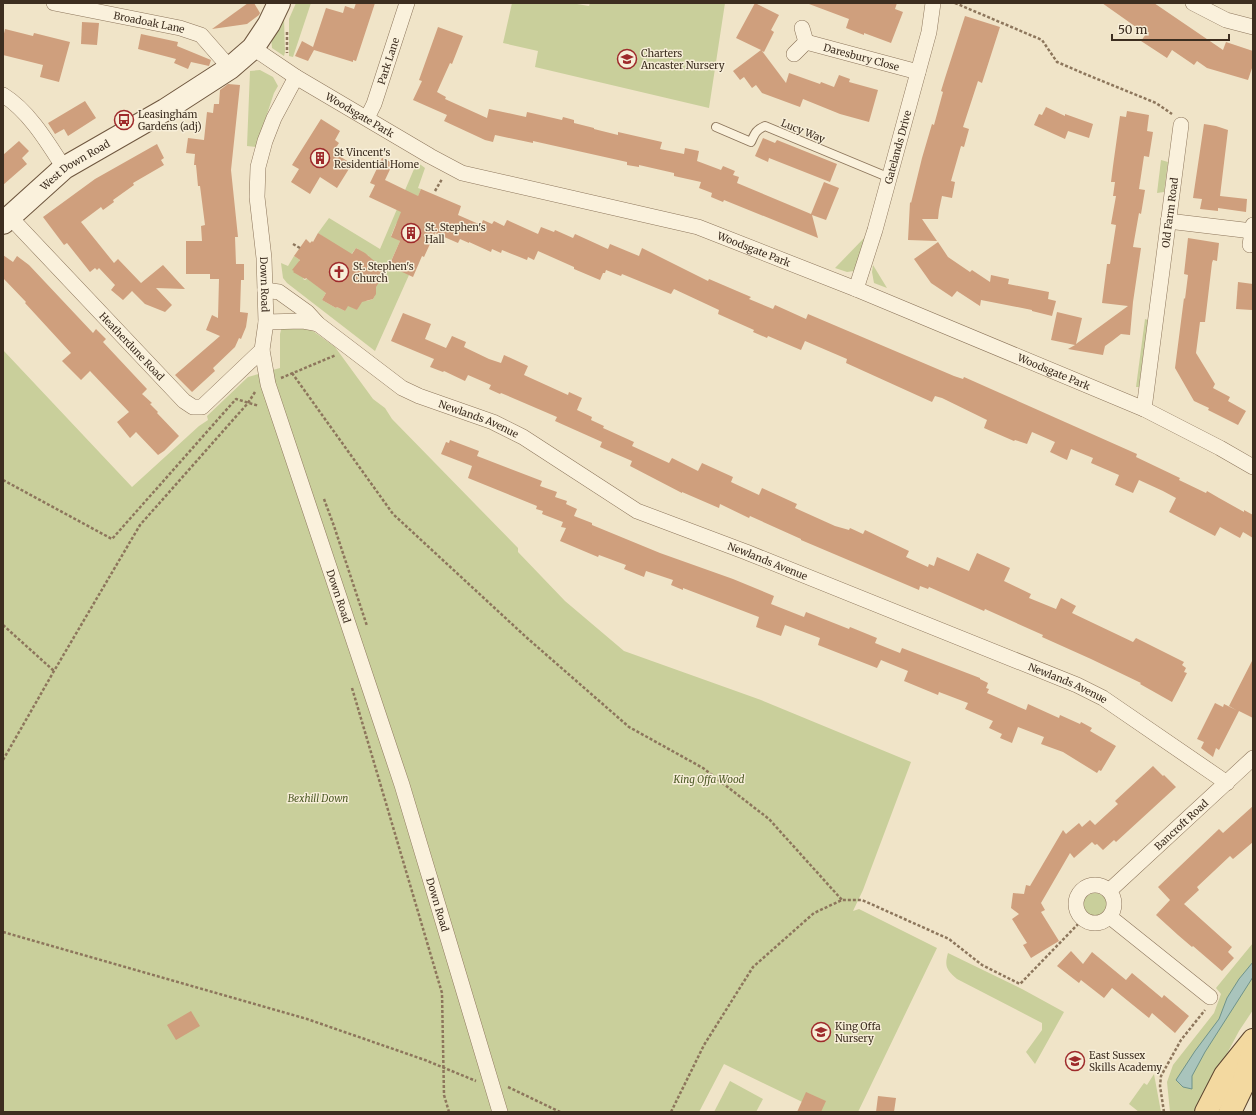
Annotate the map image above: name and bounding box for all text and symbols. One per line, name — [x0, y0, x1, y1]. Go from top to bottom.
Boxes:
street label: Broadoak Lane — [112, 8, 186, 36]
scale bar — [1112, 16, 1229, 42]
text: 50 m — [1118, 22, 1147, 37]
street label: Park Lane — [374, 36, 402, 86]
street label: Daresbury Close — [822, 40, 901, 73]
place label: Charters Ancaster Nursery — [640, 47, 725, 72]
school or university icon: Charters Ancaster Nursery — [616, 48, 638, 70]
street label: Woodsgate Park — [322, 89, 397, 140]
place label: Leasingham Gardens (adj) — [138, 108, 202, 133]
bus stop icon: Leasingham Gardens (adj) — [113, 109, 135, 131]
street label: Gatelands Drive — [881, 109, 914, 185]
street label: Lucy Way — [779, 116, 827, 146]
street label: West Down Road — [37, 137, 112, 194]
place label: St Vincent's Residential Home — [334, 146, 419, 171]
building icon: St Vincent's Residential Home — [309, 147, 331, 169]
street label: Old Farm Road — [1159, 177, 1181, 249]
place label: St. Stephen's Hall — [425, 221, 486, 246]
building icon: St. Stephen's Hall — [400, 222, 422, 244]
street label: Woodsgate Park — [715, 228, 793, 269]
street label: Down Road — [257, 256, 272, 312]
place label: St. Stephen's Church — [353, 260, 414, 285]
church icon: St. Stephen's Church — [328, 261, 350, 283]
street label: Heatherdune Road — [97, 309, 167, 383]
street label: Woodsgate Park — [1015, 350, 1093, 393]
street label: Newlands Avenue — [437, 397, 521, 440]
street label: Newlands Avenue — [726, 539, 810, 583]
street label: Down Road — [324, 568, 354, 624]
street label: Newlands Avenue — [1027, 660, 1110, 706]
park label: King Offa Wood — [673, 773, 745, 786]
park label: Bexhill Down — [288, 792, 348, 805]
street label: Bancroft Road — [1151, 796, 1211, 853]
street label: Down Road — [424, 876, 452, 933]
place label: King Offa Nursery — [835, 1020, 881, 1045]
school or university icon: King Offa Nursery — [810, 1021, 832, 1043]
place label: East Sussex Skills Academy — [1089, 1049, 1162, 1074]
school or university icon: East Sussex Skills Academy — [1064, 1050, 1086, 1072]

